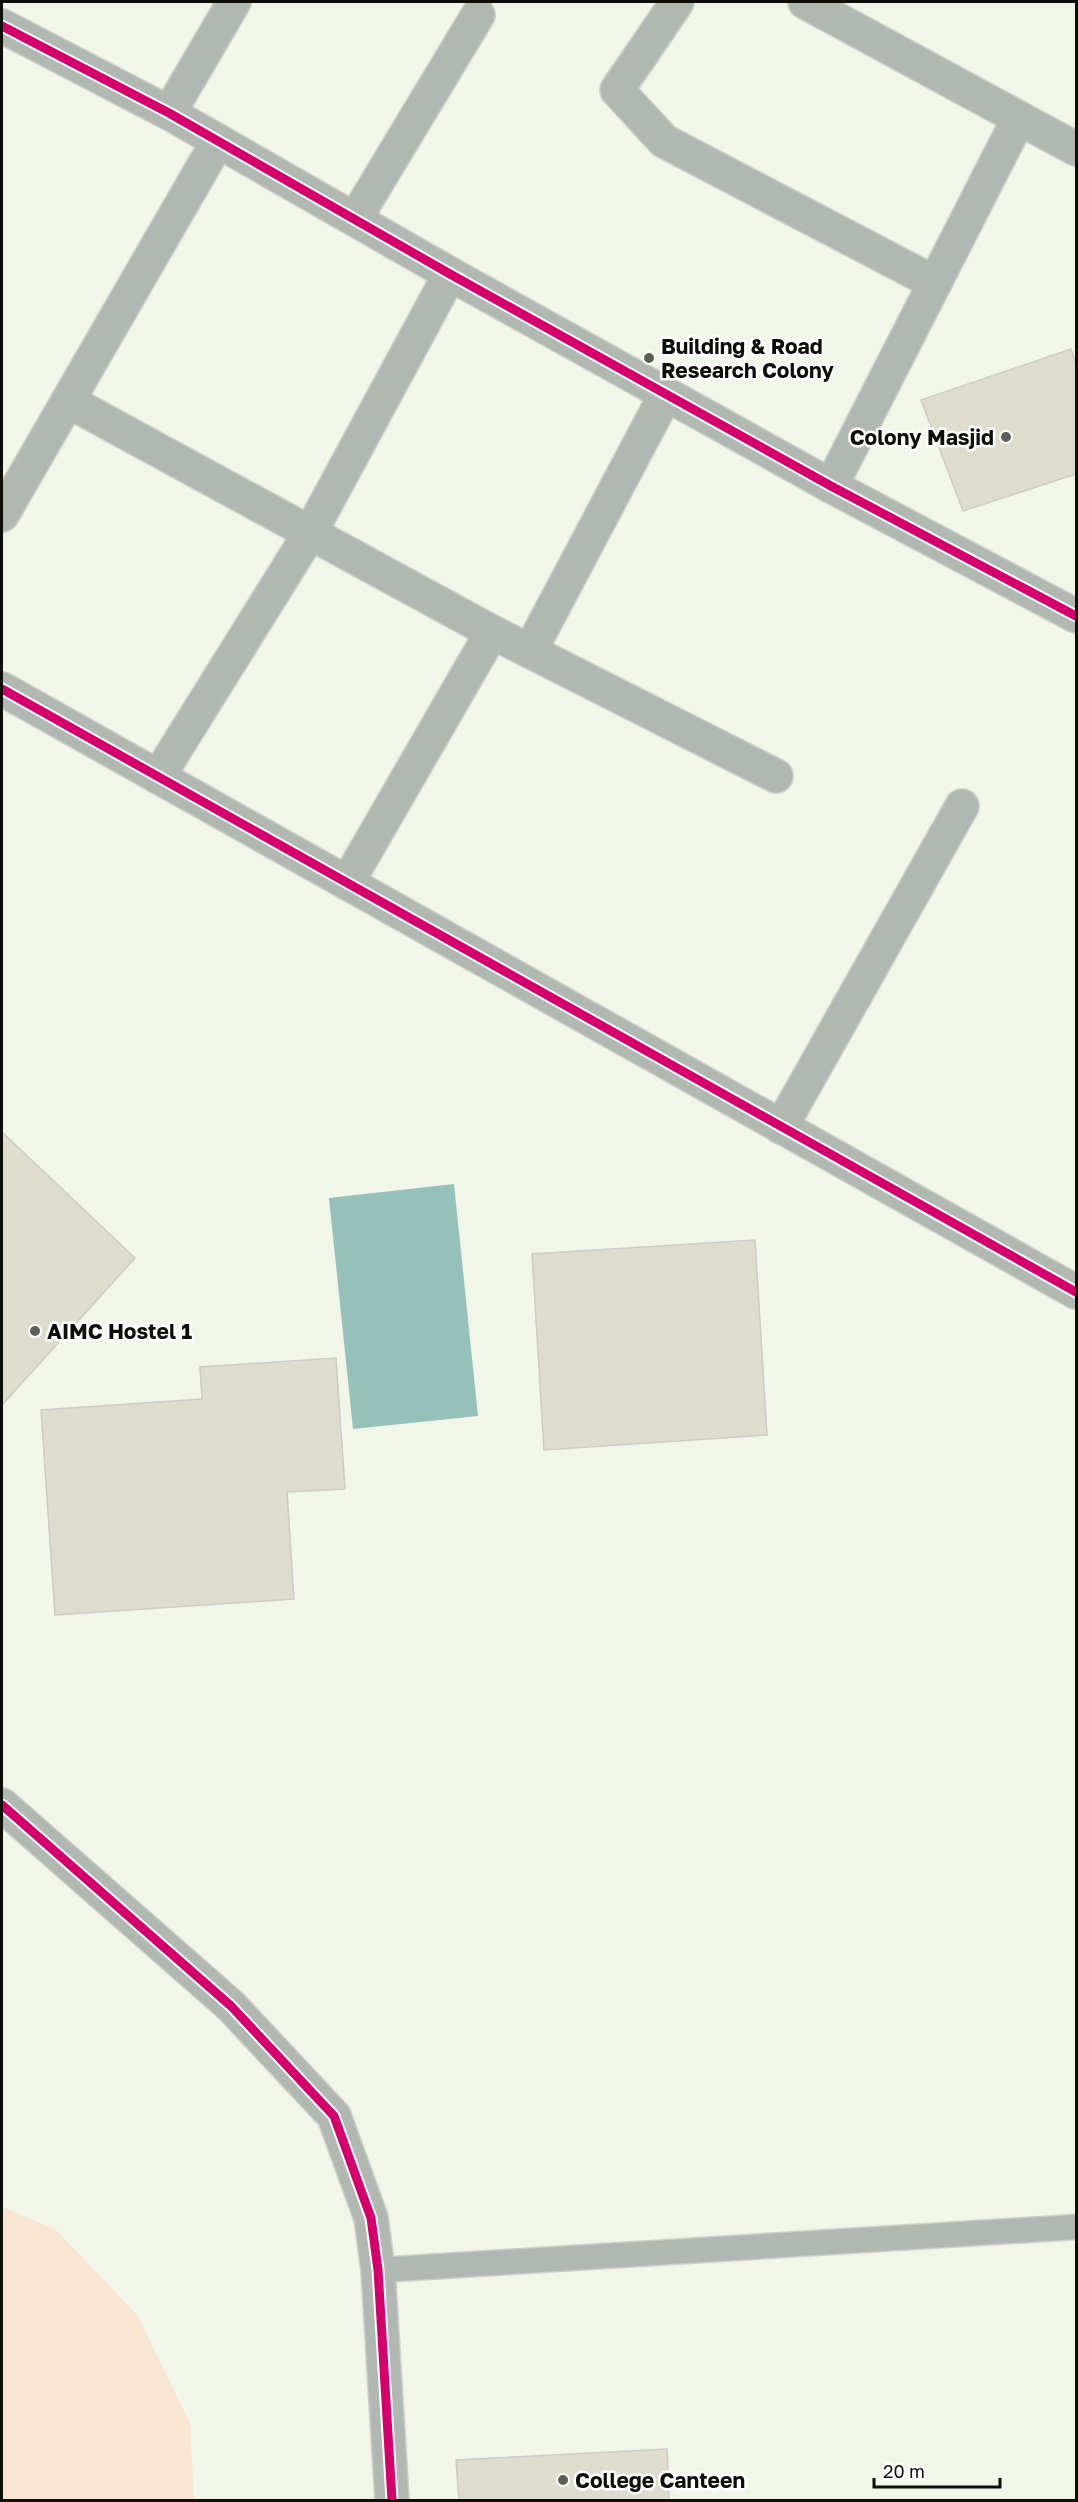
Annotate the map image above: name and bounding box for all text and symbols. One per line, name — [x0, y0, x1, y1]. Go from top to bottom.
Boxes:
place label: Building & Road Research Colony — [661, 333, 834, 383]
marker: Building & Road Research Colony — [642, 351, 656, 365]
place label: Colony Masjid — [850, 424, 994, 450]
marker: Colony Masjid — [999, 430, 1013, 444]
place label: AIMC Hostel 1 — [47, 1318, 192, 1344]
marker: AIMC Hostel 1 — [28, 1324, 42, 1338]
scale bar — [874, 2451, 1000, 2489]
text: 20 m — [883, 2460, 925, 2482]
place label: College Canteen — [575, 2467, 745, 2493]
marker: College Canteen — [556, 2473, 570, 2487]

